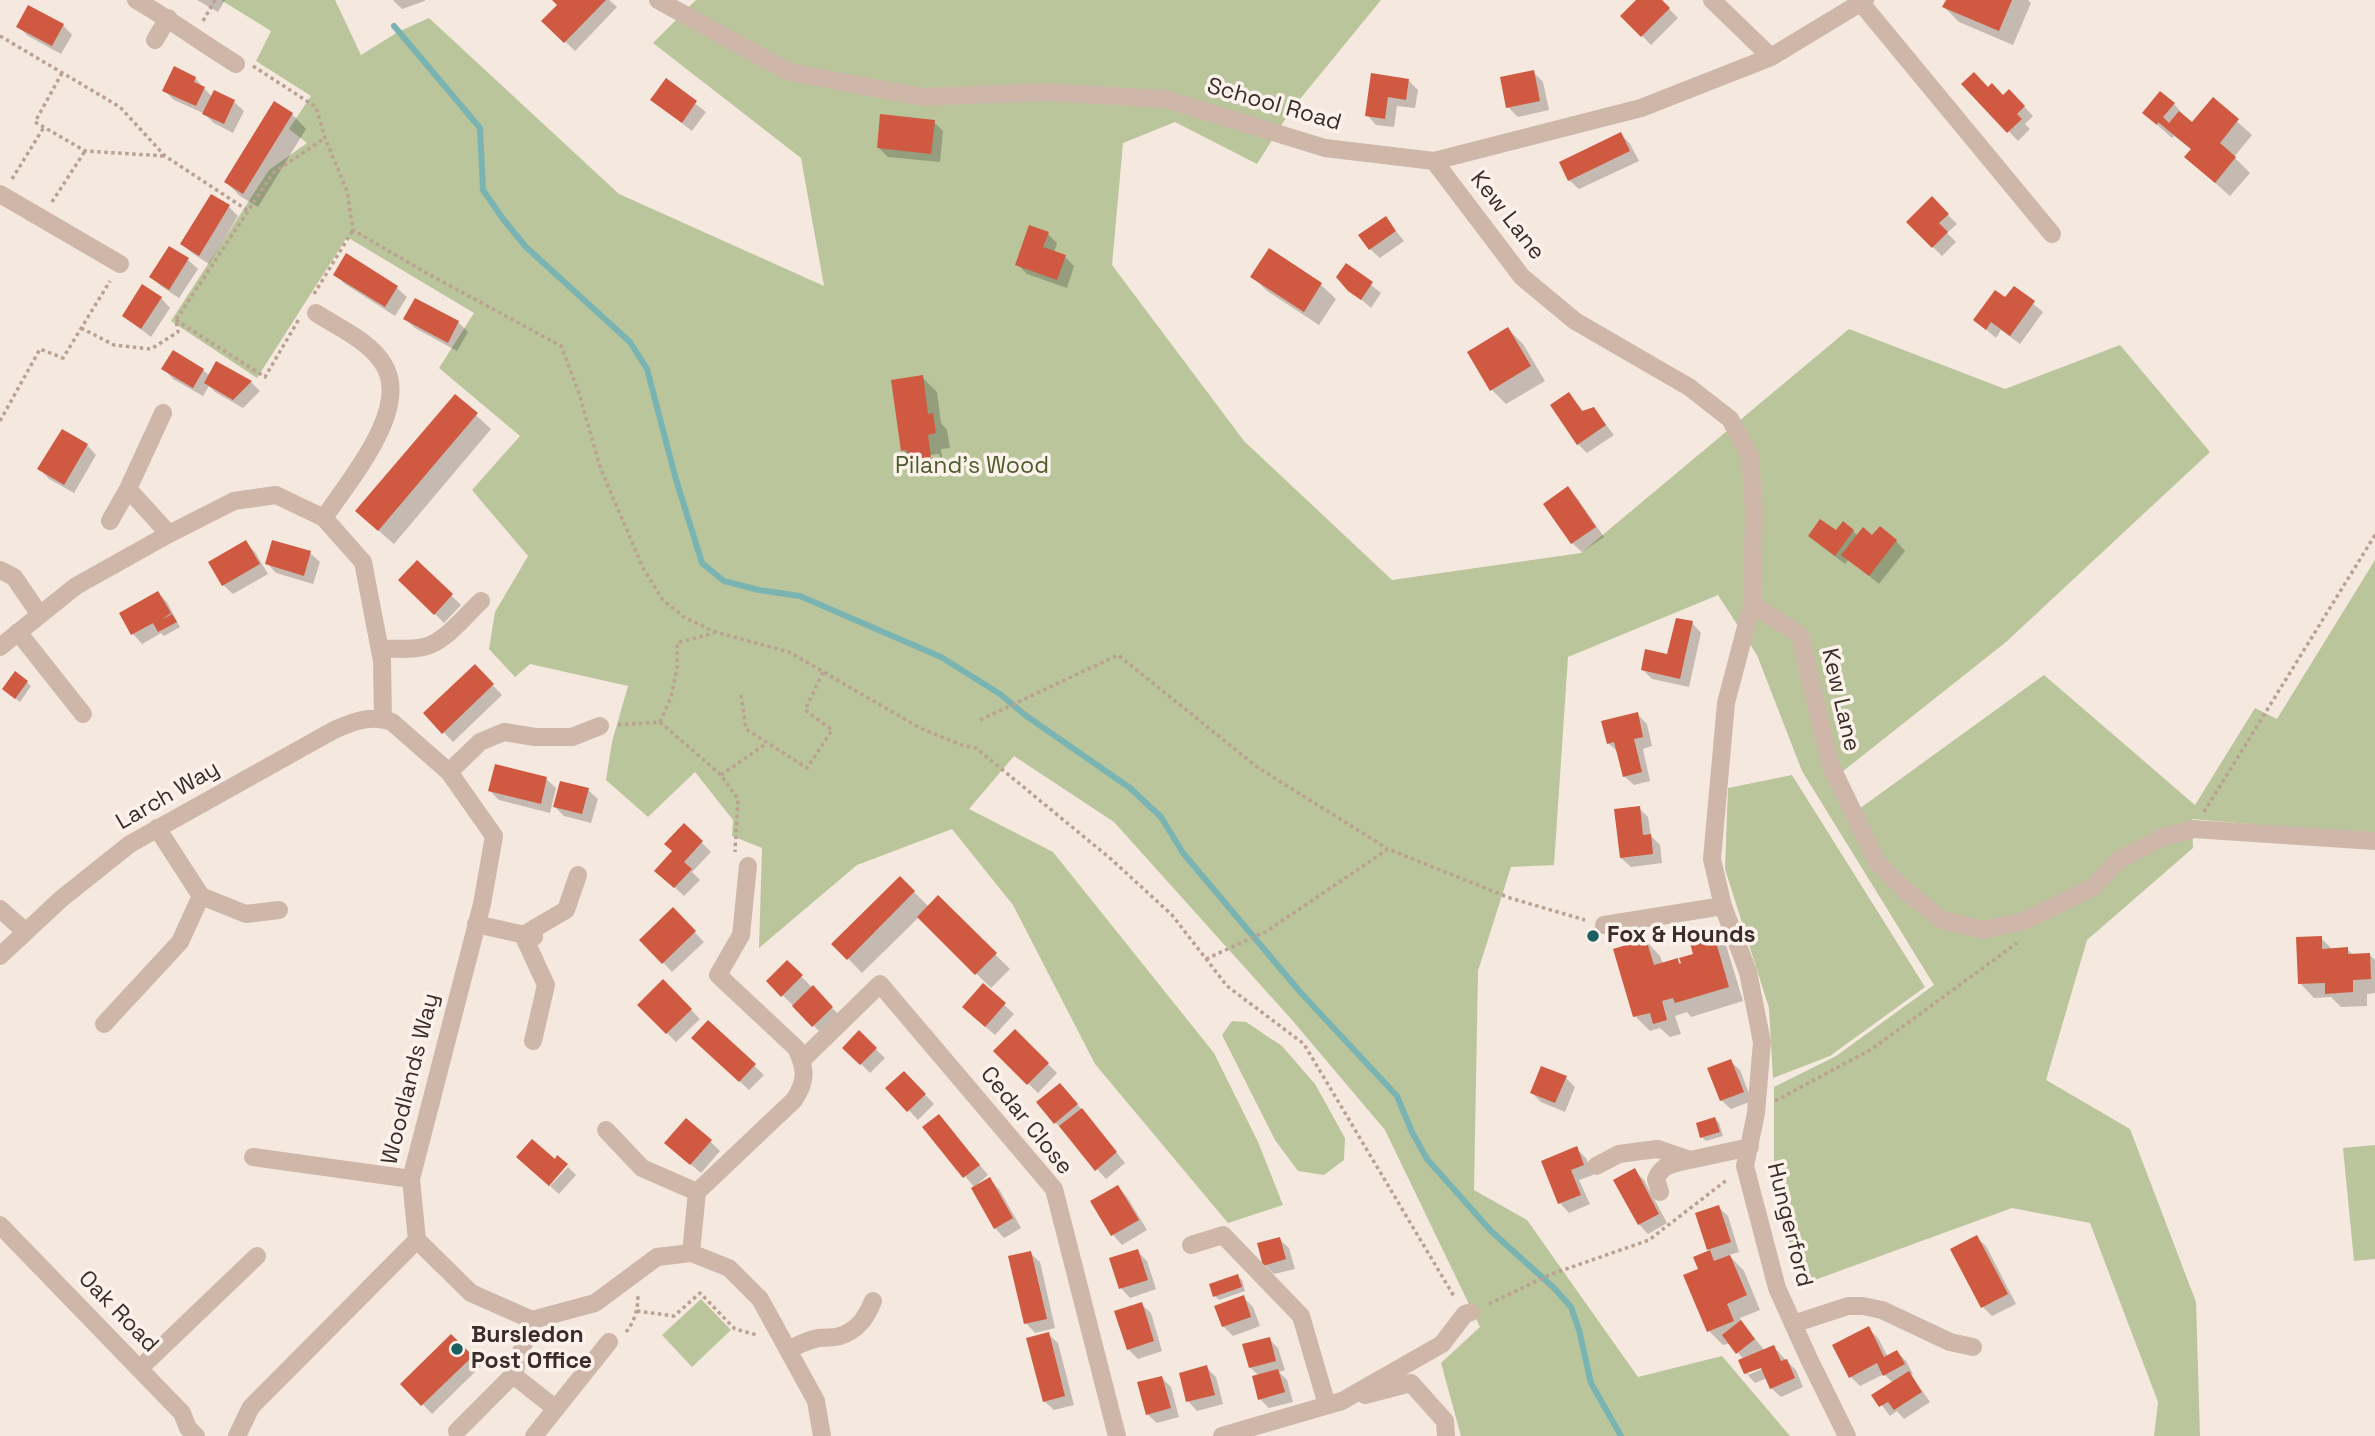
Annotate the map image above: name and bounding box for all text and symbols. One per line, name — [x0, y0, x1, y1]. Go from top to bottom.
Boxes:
street label: School Road — [1204, 73, 1344, 137]
street label: Kew Lane — [1464, 166, 1550, 266]
park label: Piland's Wood — [895, 453, 1049, 481]
street label: Kew Lane — [1815, 646, 1865, 754]
street label: Larch Way — [111, 755, 225, 837]
place label: Fox & Hounds — [1607, 922, 1756, 950]
marker: Fox & Hounds — [1585, 928, 1601, 944]
street label: Woodlands Way — [376, 990, 446, 1168]
street label: Cedar Close — [974, 1061, 1078, 1181]
street label: Hungerford — [1760, 1160, 1818, 1290]
street label: Oak Road — [72, 1265, 164, 1359]
place label: Bursledon Post Office — [471, 1322, 592, 1376]
marker: Bursledon Post Office — [449, 1341, 465, 1357]

